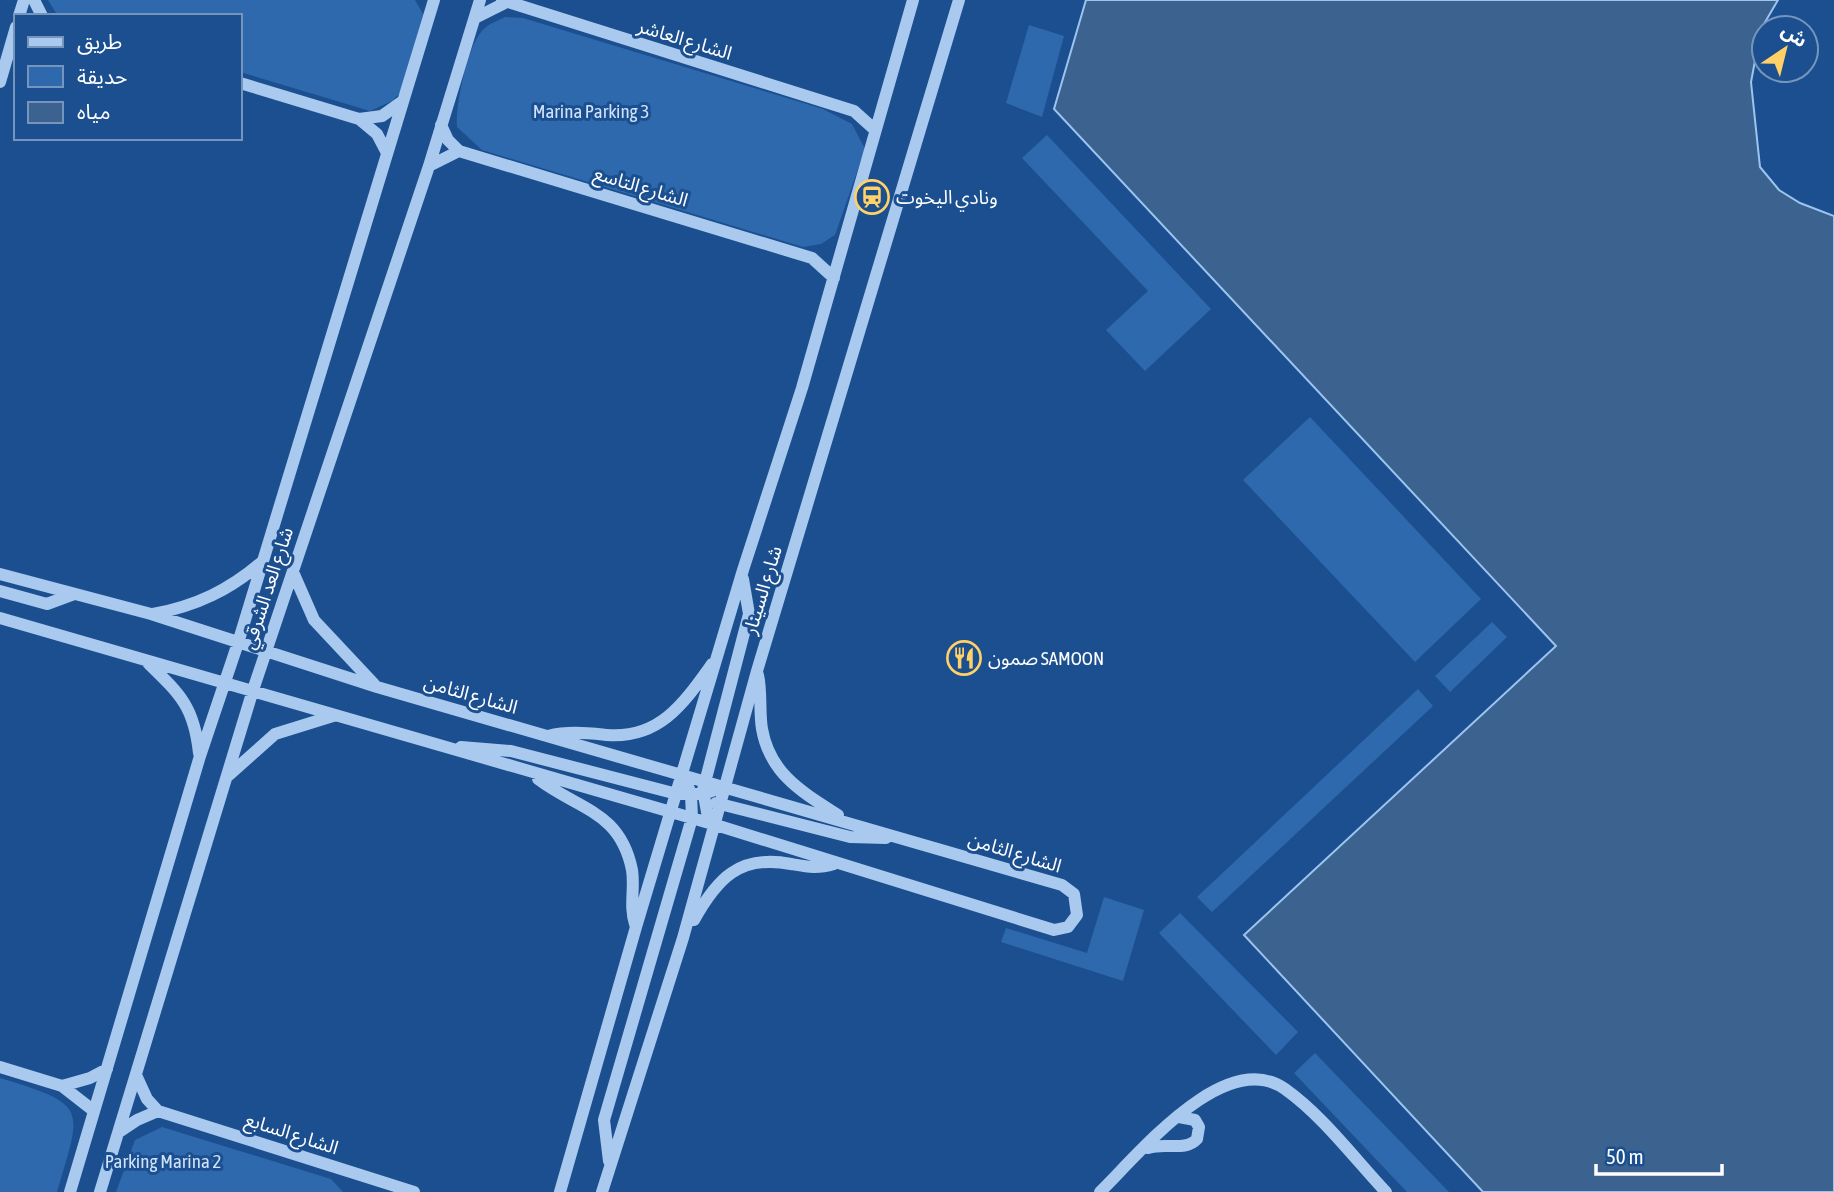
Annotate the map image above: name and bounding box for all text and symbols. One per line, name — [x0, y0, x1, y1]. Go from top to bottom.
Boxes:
legend — [14, 14, 242, 140]
street label: الشارع العاشر — [633, 14, 735, 67]
north arrow — [1750, 14, 1820, 84]
text: ش — [1778, 19, 1812, 52]
text: طريق — [77, 29, 122, 55]
text: حديقة — [77, 64, 127, 88]
text: مياه — [77, 99, 110, 123]
park label: Marina Parking 3 — [533, 100, 649, 122]
street label: الشارع التاسع — [590, 161, 691, 215]
station icon: ونادي اليخوت — [853, 178, 891, 216]
place label: ونادي اليخوت — [896, 186, 998, 212]
street label: شارع العد الشرقي — [237, 524, 301, 653]
street label: شارع السينار — [738, 543, 789, 639]
restaurant icon: صمون SAMOON — [945, 639, 983, 677]
place label: صمون SAMOON — [988, 647, 1104, 670]
street label: الشارع الثامن — [421, 670, 520, 721]
street label: الشارع الثامن — [965, 827, 1064, 879]
street label: الشارع السابع — [241, 1108, 341, 1162]
scale bar — [1596, 1132, 1722, 1176]
text: 50 m — [1606, 1144, 1644, 1168]
park label: Parking Marina 2 — [105, 1150, 221, 1172]

